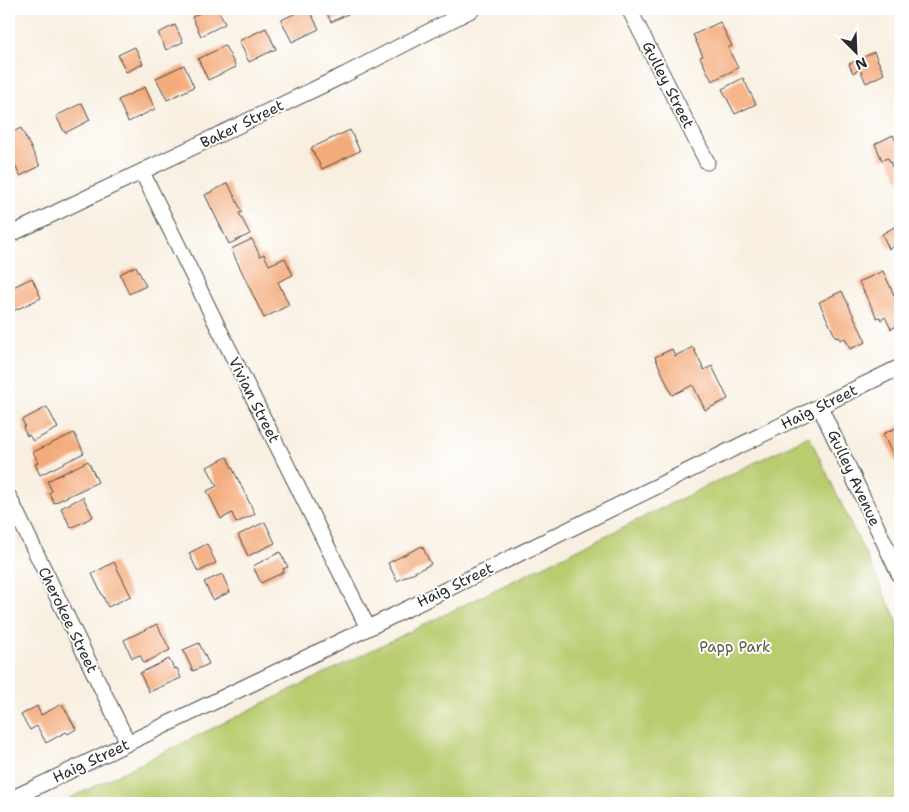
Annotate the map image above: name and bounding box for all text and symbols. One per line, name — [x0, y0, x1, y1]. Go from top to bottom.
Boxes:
north arrow — [832, 28, 882, 78]
street label: Gulley Street — [637, 38, 699, 132]
text: N — [853, 53, 870, 74]
street label: Baker Street — [197, 95, 287, 153]
street label: Vivian Street — [224, 354, 284, 446]
street label: Haig Street — [778, 380, 860, 434]
street label: Gulley Avenue — [823, 427, 885, 529]
street label: Haig Street — [414, 558, 496, 612]
street label: Cherokee Street — [34, 564, 102, 676]
park label: Papp Park — [699, 637, 771, 657]
street label: Haig Street — [49, 735, 133, 787]

